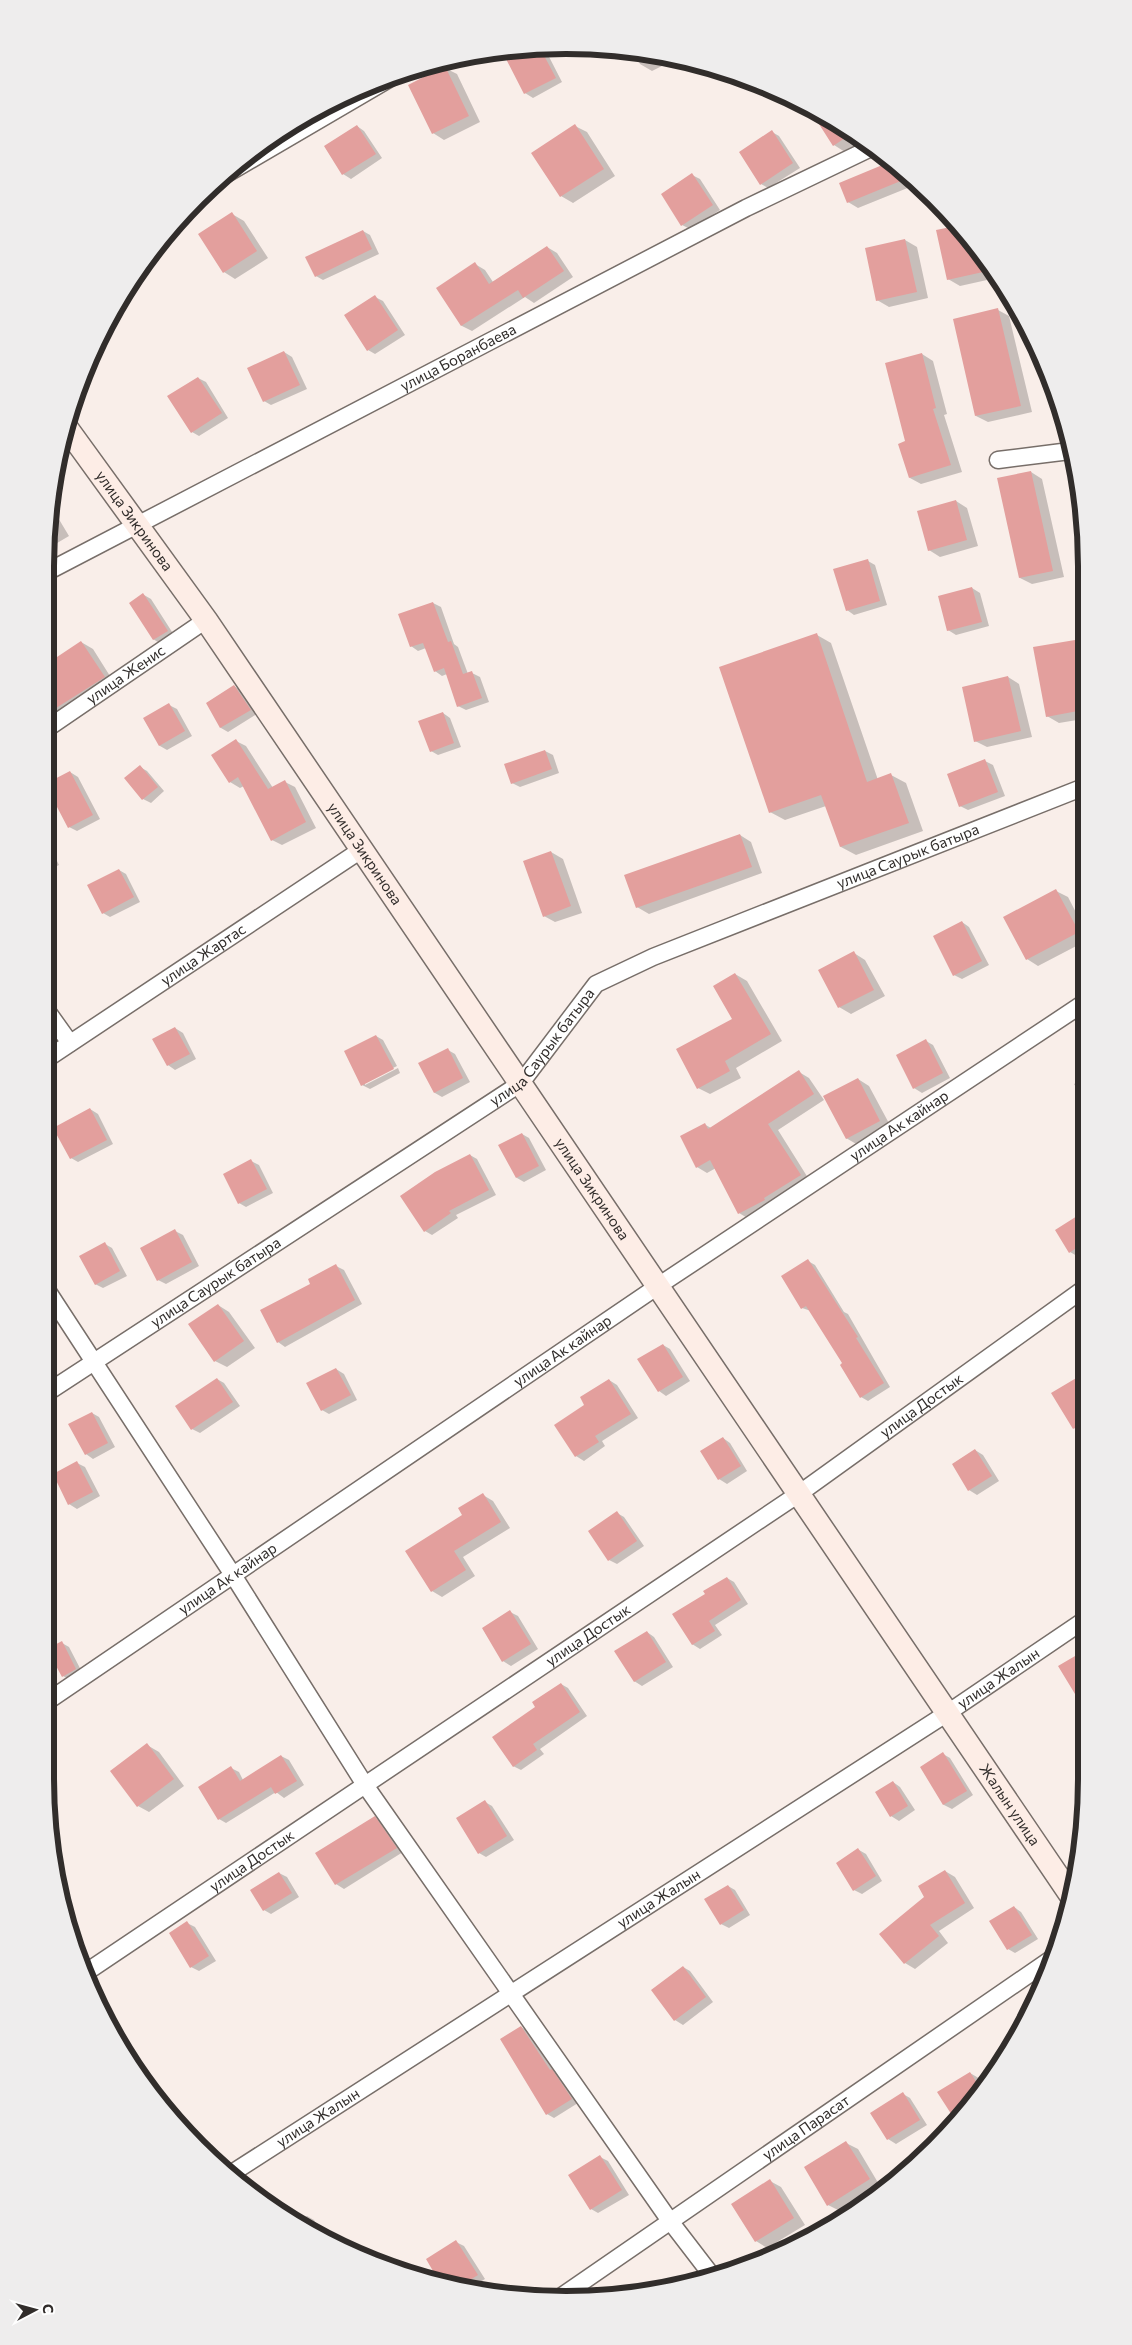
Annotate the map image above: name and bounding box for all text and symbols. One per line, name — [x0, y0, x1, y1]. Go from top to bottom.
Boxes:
street label: улица Боранбаева — [397, 319, 519, 394]
street label: улица Зикринова — [92, 467, 177, 574]
street label: улица Женис — [83, 641, 168, 707]
street label: улица Зикринова — [324, 799, 407, 908]
street label: улица Саурык батыра — [834, 819, 981, 892]
street label: улица Жартас — [157, 919, 249, 989]
street label: улица Саурык батыра — [486, 984, 598, 1109]
street label: улица Ак кайнар — [846, 1086, 951, 1164]
street label: улица Зикринова — [552, 1134, 634, 1243]
street label: улица Саурык батыра — [147, 1233, 284, 1331]
street label: улица Ак кайнар — [510, 1310, 615, 1390]
street label: улица Достык — [876, 1369, 966, 1441]
street label: улица Ак кайнар — [175, 1538, 280, 1618]
street label: улица Достык — [542, 1600, 633, 1669]
street label: улица Жалын — [954, 1643, 1043, 1712]
street label: Жалын улица — [976, 1760, 1045, 1849]
street label: улица Достык — [206, 1825, 297, 1895]
street label: улица Жалын — [613, 1864, 703, 1931]
street label: улица Жалын — [273, 2083, 363, 2150]
street label: улица Парасат — [758, 2091, 852, 2163]
north arrow — [10, 2285, 60, 2335]
text: С — [39, 2303, 57, 2314]

